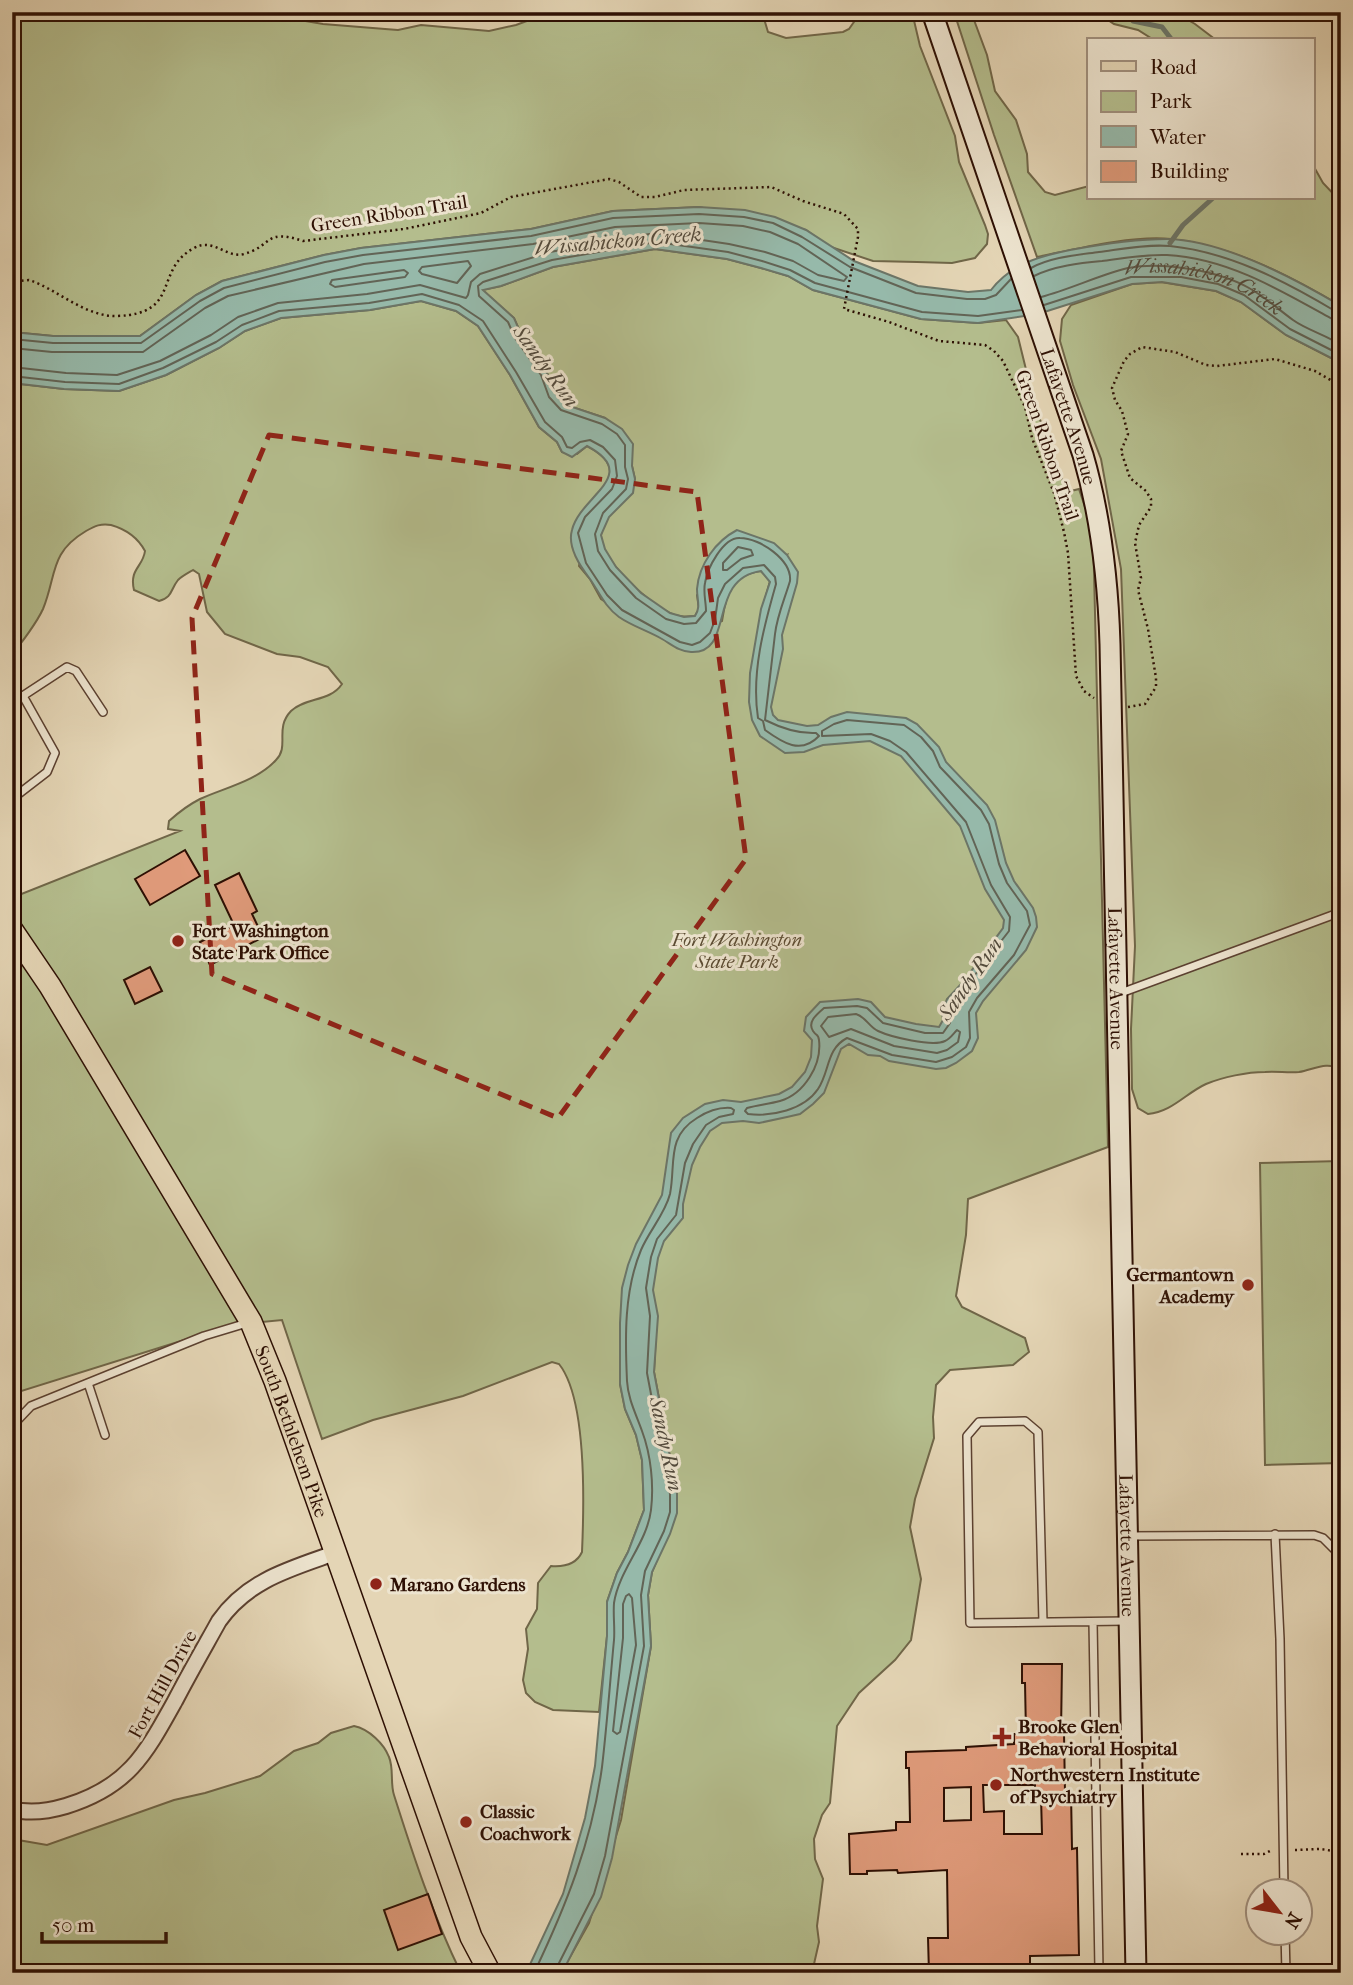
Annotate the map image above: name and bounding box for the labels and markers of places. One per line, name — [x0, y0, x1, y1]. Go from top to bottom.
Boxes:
place label: Fort Washington State Park Office — [191, 920, 330, 964]
marker: Fort Washington State Park Office — [170, 933, 186, 949]
place label: Germantown Academy — [1126, 1264, 1235, 1308]
marker: Germantown Academy — [1240, 1277, 1256, 1293]
place label: Marano Gardens — [389, 1574, 526, 1596]
marker: Marano Gardens — [368, 1576, 384, 1592]
place label: Brooke Glen Behavioral Hospital — [1018, 1716, 1178, 1760]
marker: Brooke Glen Behavioral Hospital — [992, 1727, 1012, 1747]
place label: Northwestern Institute of Psychiatry — [1010, 1764, 1200, 1808]
marker: Northwestern Institute of Psychiatry — [988, 1777, 1004, 1793]
place label: Classic Coachwork — [480, 1801, 572, 1845]
marker: Classic Coachwork — [458, 1814, 474, 1830]

